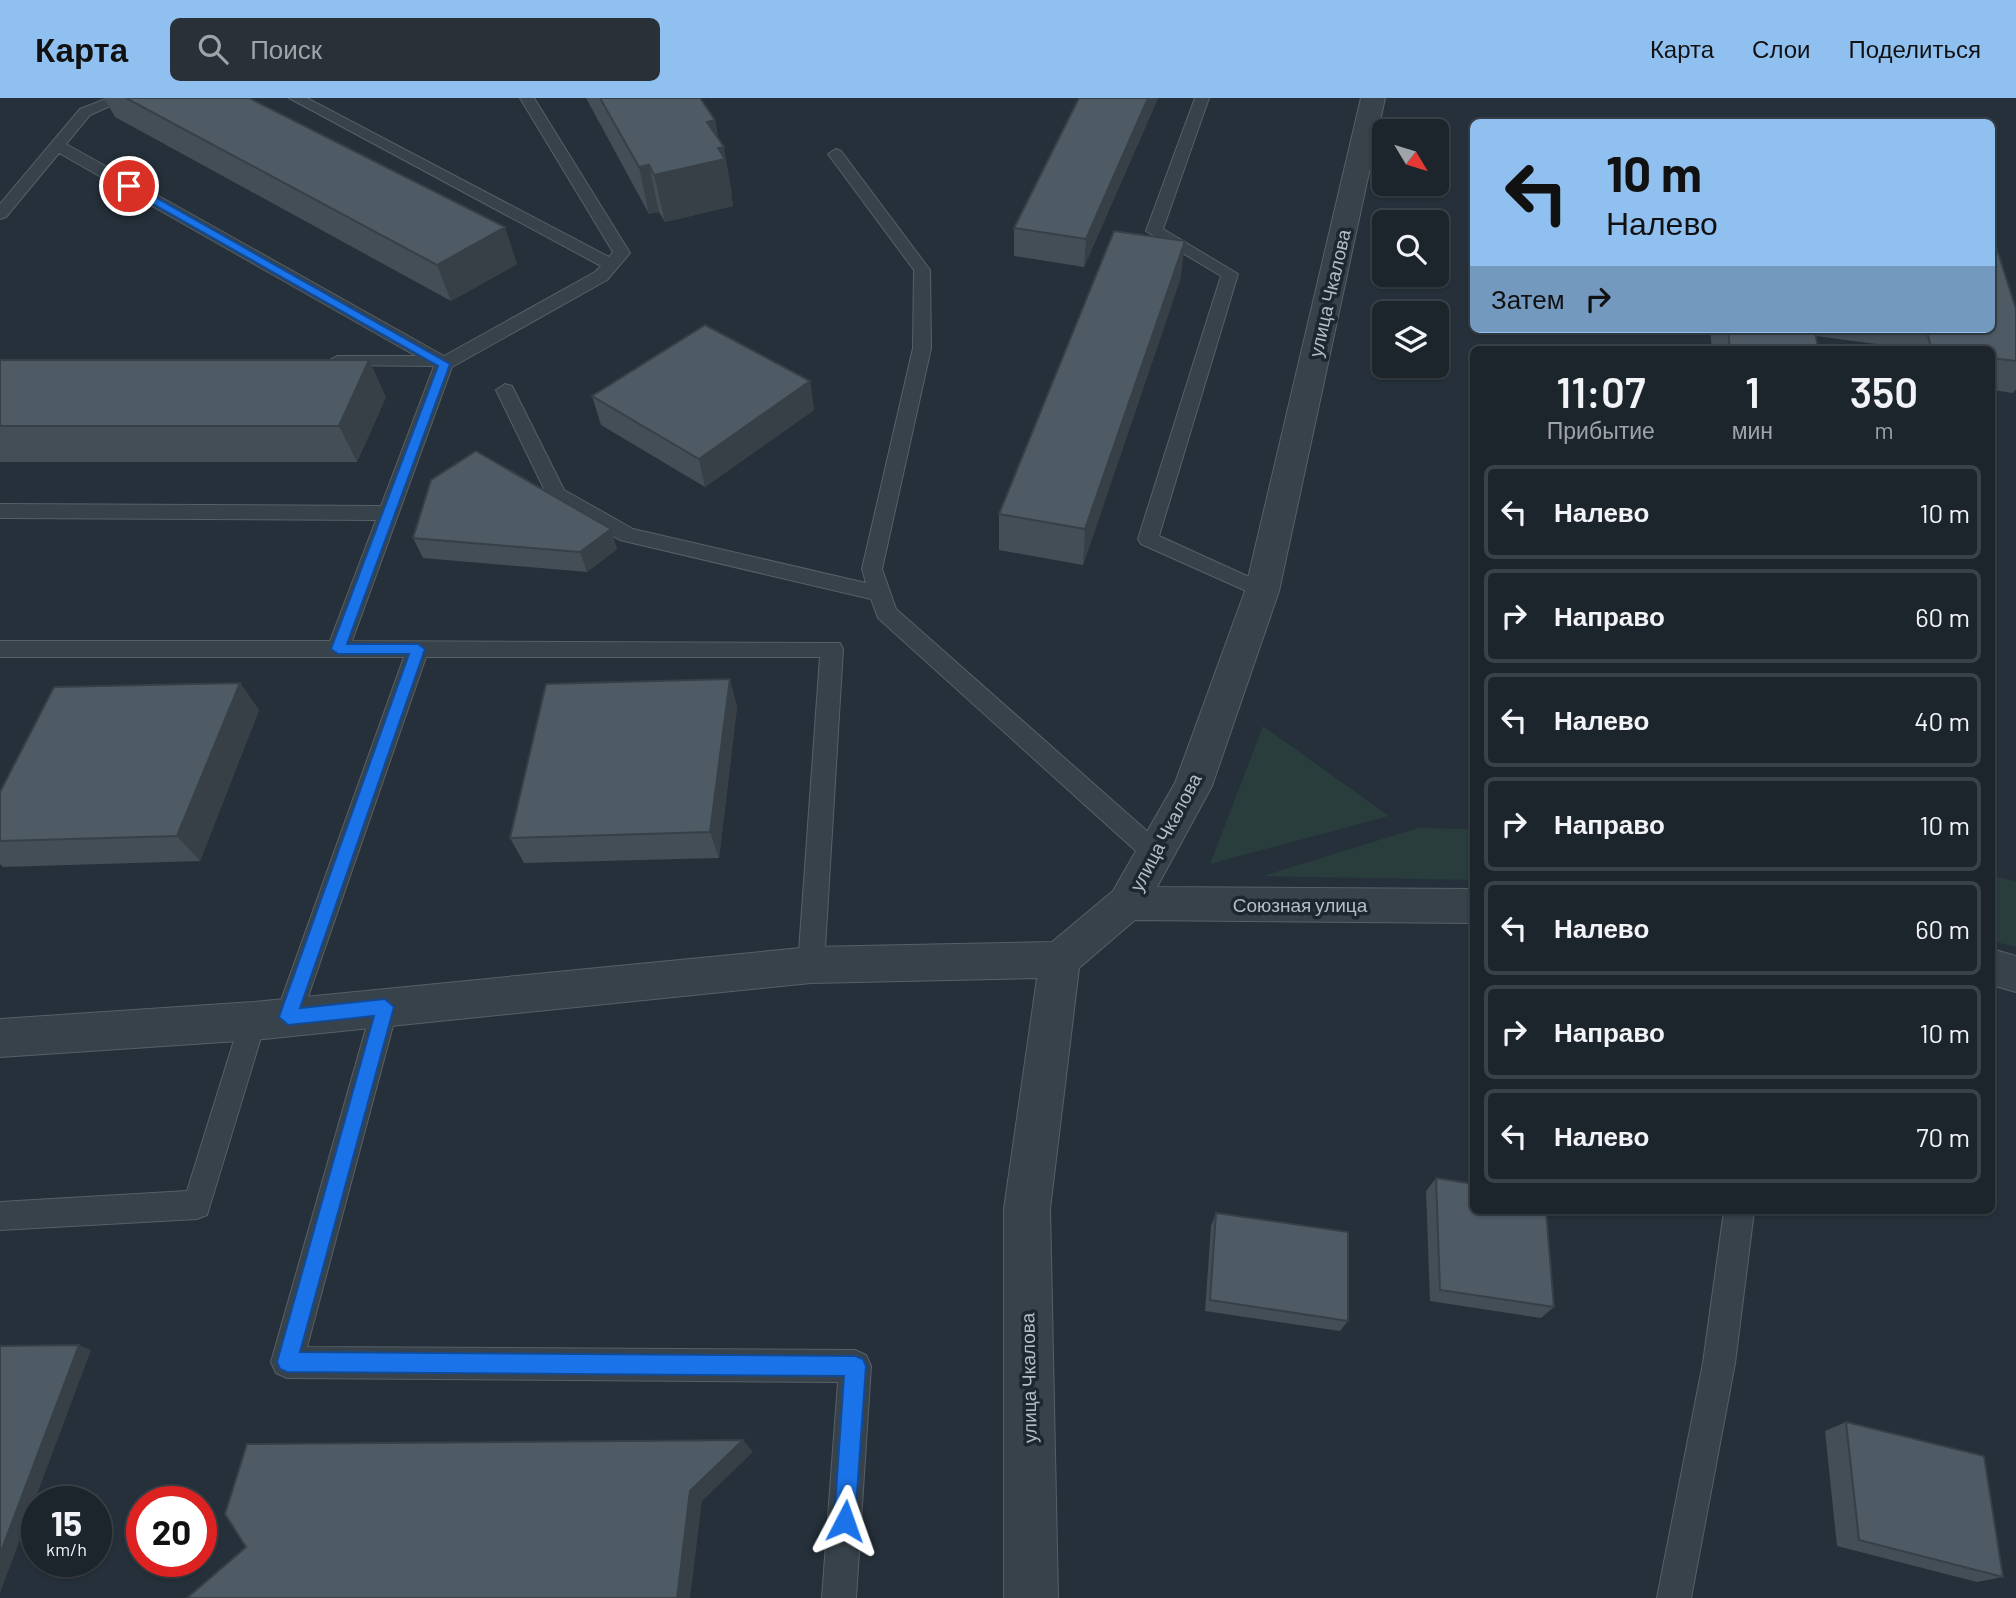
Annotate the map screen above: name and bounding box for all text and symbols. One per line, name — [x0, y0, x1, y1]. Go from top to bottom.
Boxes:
search box — [170, 18, 660, 81]
text: Карта — [35, 29, 128, 69]
icon: search — [194, 30, 232, 68]
text: Поиск — [250, 33, 322, 64]
text: Карта — [1650, 34, 1714, 63]
text: Слои — [1752, 34, 1810, 63]
text: Поделиться — [1848, 34, 1981, 63]
north arrow — [1372, 119, 1449, 196]
map controls — [1372, 119, 1449, 378]
text: 10 m — [1606, 143, 1702, 202]
icon: left — [1491, 147, 1582, 238]
pin — [99, 156, 159, 216]
icon: arrive — [110, 167, 148, 205]
text: Налево — [1606, 203, 1718, 241]
button: search — [1372, 210, 1449, 287]
street label: улица Чкалова — [1303, 227, 1355, 359]
icon: right — [1579, 280, 1617, 318]
text: Затем — [1491, 283, 1565, 314]
button: layers — [1372, 301, 1449, 378]
text: 11:07 — [1556, 366, 1645, 416]
text: 1 — [1745, 366, 1760, 416]
text: 350 — [1850, 366, 1918, 416]
text: Прибытие — [1547, 416, 1655, 444]
text: мин — [1732, 416, 1773, 444]
text: m — [1874, 416, 1894, 444]
icon: left — [1495, 493, 1533, 531]
text: Налево — [1554, 496, 1649, 527]
text: 10 m — [1920, 497, 1970, 528]
icon: right — [1495, 597, 1533, 635]
text: Направо — [1554, 600, 1665, 631]
text: 60 m — [1915, 601, 1970, 632]
icon: left — [1495, 701, 1533, 739]
text: Налево — [1554, 704, 1649, 735]
text: 40 m — [1914, 705, 1970, 736]
street label: улица Чкалова — [1124, 769, 1206, 895]
icon: right — [1495, 805, 1533, 843]
text: Направо — [1554, 808, 1665, 839]
text: 10 m — [1920, 809, 1970, 840]
street label: Союзная улица — [1233, 893, 1368, 916]
icon: left — [1495, 909, 1533, 947]
text: Налево — [1554, 912, 1649, 943]
text: 60 m — [1915, 913, 1970, 944]
icon: right — [1495, 1013, 1533, 1051]
text: Направо — [1554, 1016, 1665, 1047]
text: 10 m — [1920, 1017, 1970, 1048]
icon: left — [1495, 1117, 1533, 1155]
text: Налево — [1554, 1120, 1649, 1151]
text: 70 m — [1916, 1121, 1970, 1152]
street label: улица Чкалова — [1015, 1312, 1041, 1443]
position arrow — [808, 1484, 882, 1558]
speed limit sign: 20 — [126, 1486, 217, 1577]
text: 15 — [51, 1501, 82, 1543]
text: km/h — [46, 1538, 87, 1560]

